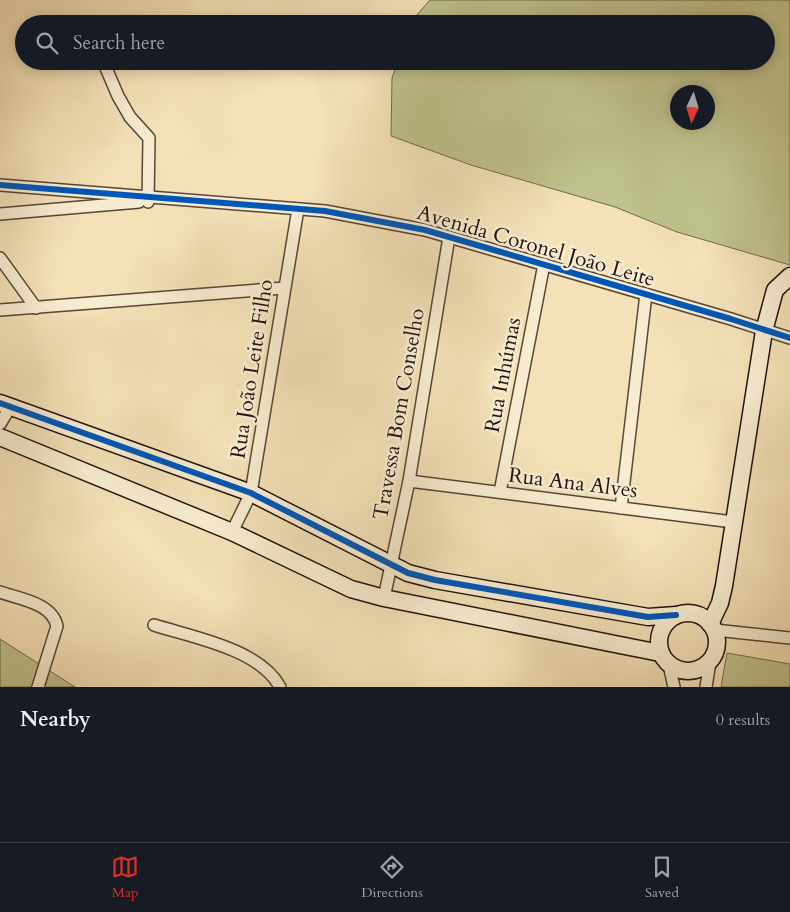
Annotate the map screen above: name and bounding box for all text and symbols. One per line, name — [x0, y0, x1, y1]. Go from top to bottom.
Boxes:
search box — [15, 15, 775, 70]
icon: search — [33, 29, 61, 57]
text: Search here — [73, 30, 165, 56]
north arrow — [670, 85, 715, 130]
street label: Avenida Coronel João Leite — [413, 198, 659, 294]
street label: Rua João Leite Filho — [223, 277, 281, 461]
street label: Travessa Bom Conselho — [366, 306, 432, 522]
street label: Rua Inhúmas — [478, 315, 528, 435]
street label: Rua Ana Alves — [507, 461, 639, 505]
text: Nearby — [20, 705, 91, 734]
text: 0 results — [716, 709, 770, 731]
tab: Map — [111, 853, 139, 902]
tab: Directions — [361, 853, 423, 902]
tab: Saved — [645, 853, 679, 902]

